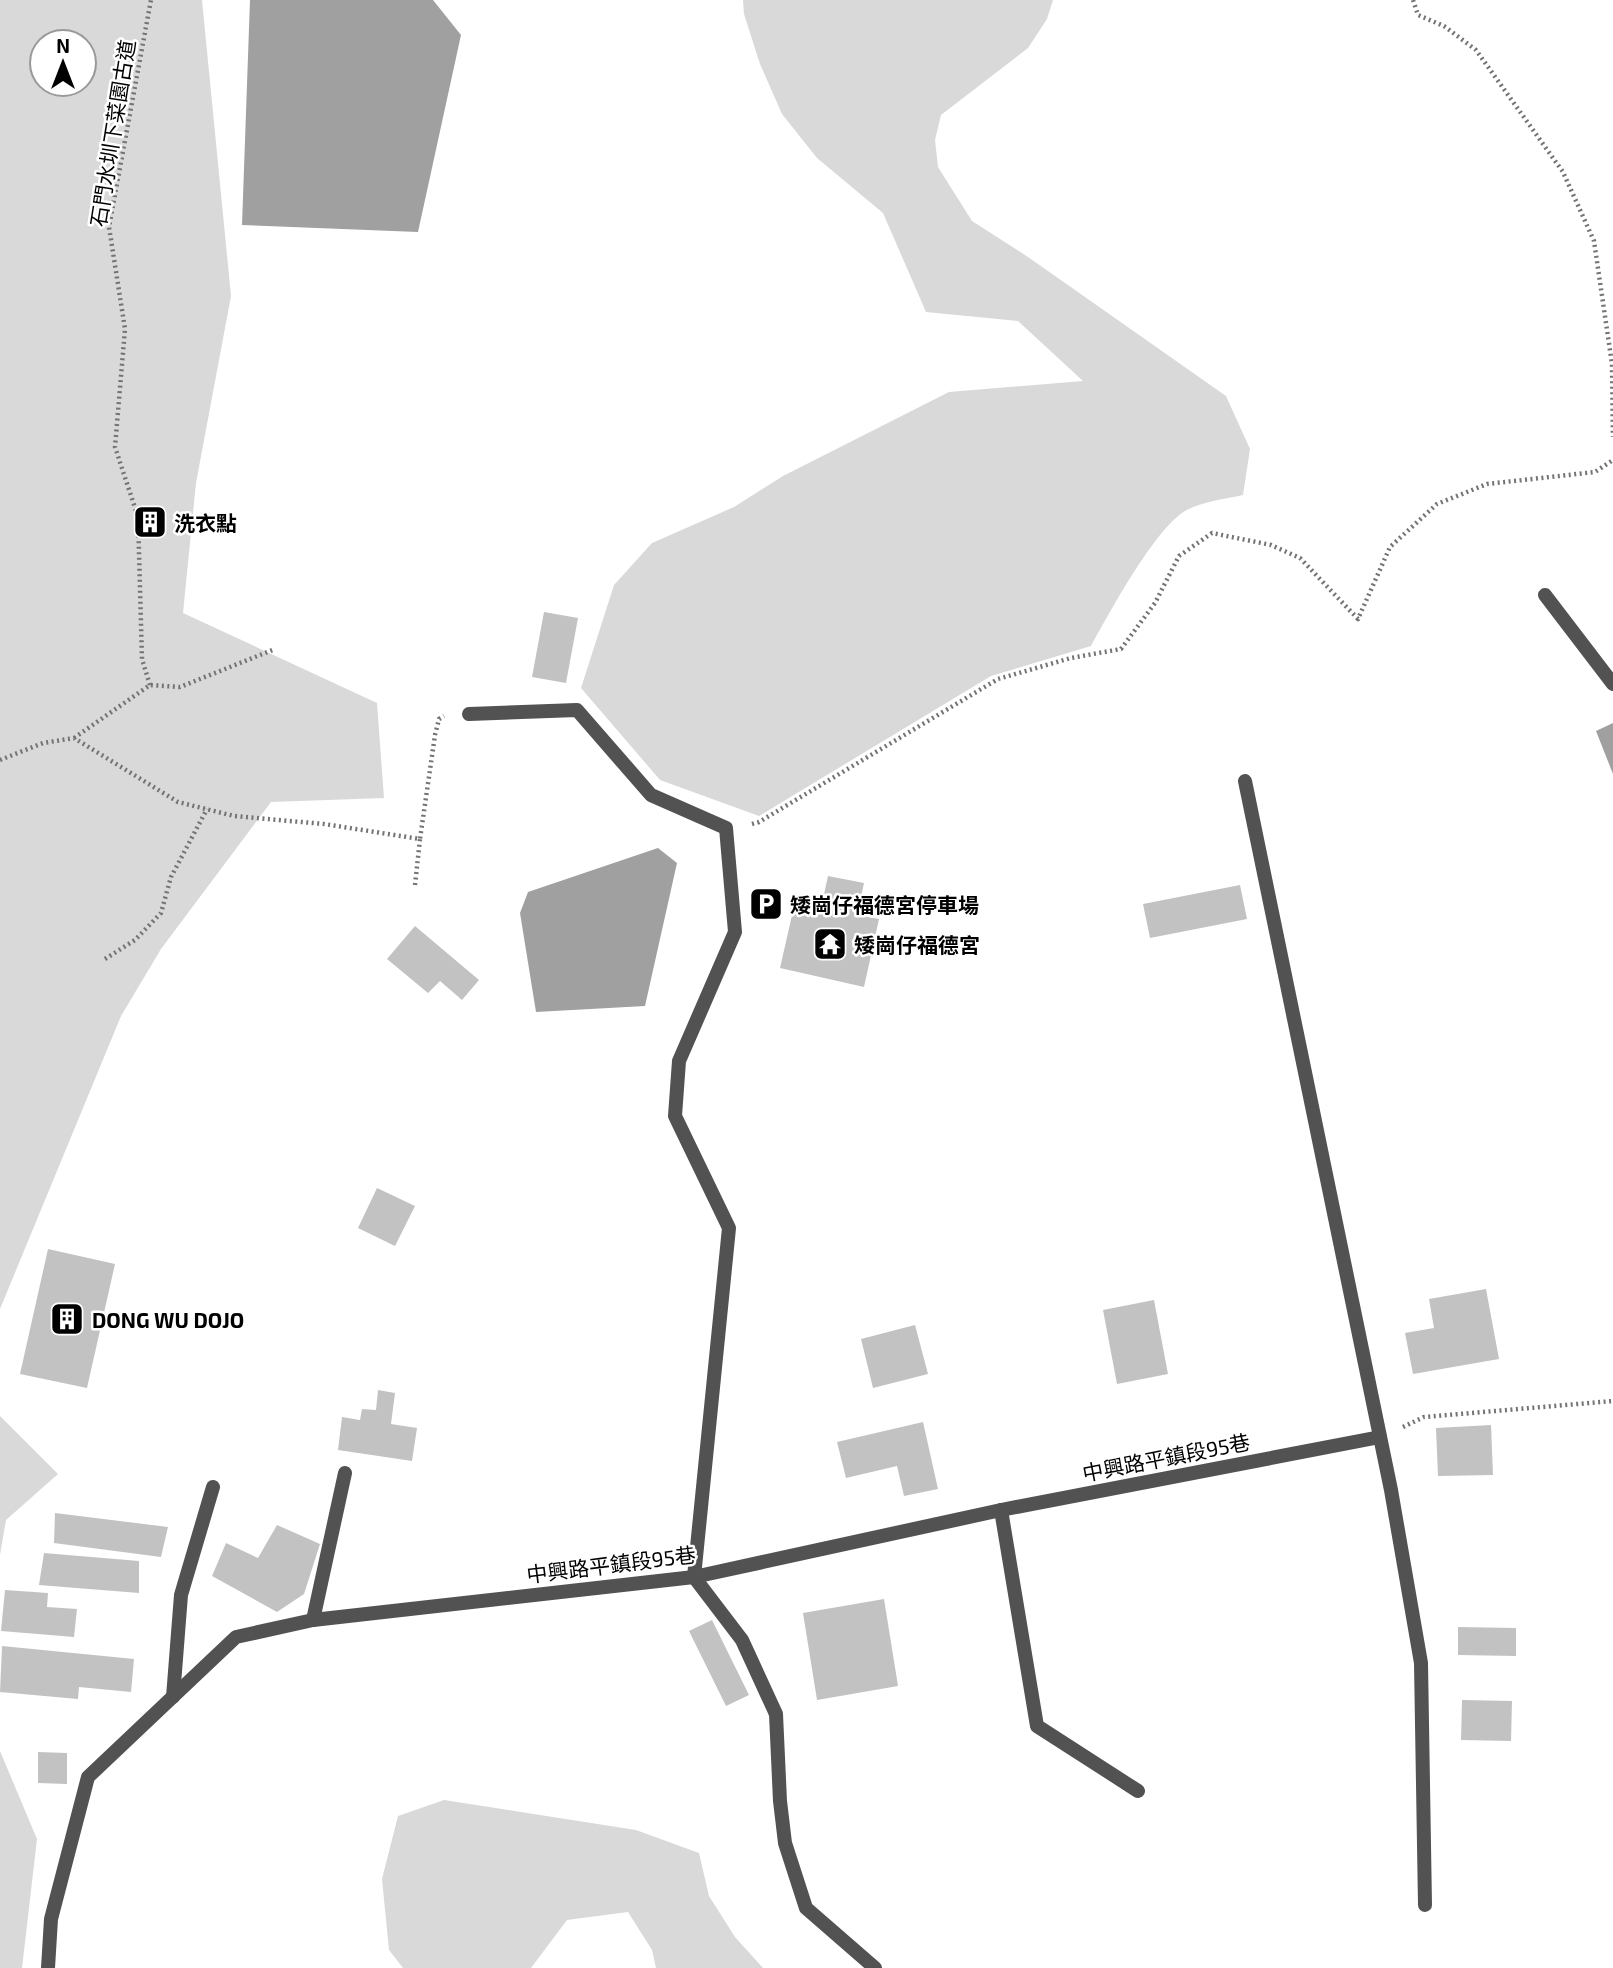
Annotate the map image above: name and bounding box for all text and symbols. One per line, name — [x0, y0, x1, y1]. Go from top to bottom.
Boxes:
north arrow — [28, 28, 98, 98]
text: N — [56, 34, 70, 57]
street label: 石門水圳下菜園古道 — [85, 38, 139, 228]
building icon: 洗衣點 — [131, 503, 169, 541]
place label: 洗衣點 — [174, 510, 237, 535]
parking icon: 矮崗仔福德宮停車場 — [747, 885, 785, 923]
place label: 矮崗仔福德宮停車場 — [790, 892, 979, 917]
temple icon: 矮崗仔福德宮 — [811, 925, 849, 963]
place label: 矮崗仔福德宮 — [854, 932, 980, 957]
building icon: DONG WU DOJO — [48, 1300, 86, 1338]
place label: DONG WU DOJO — [92, 1307, 244, 1332]
street label: 中興路平鎮段95巷 — [1080, 1428, 1252, 1486]
street label: 中興路平鎮段95巷 — [525, 1541, 697, 1587]

